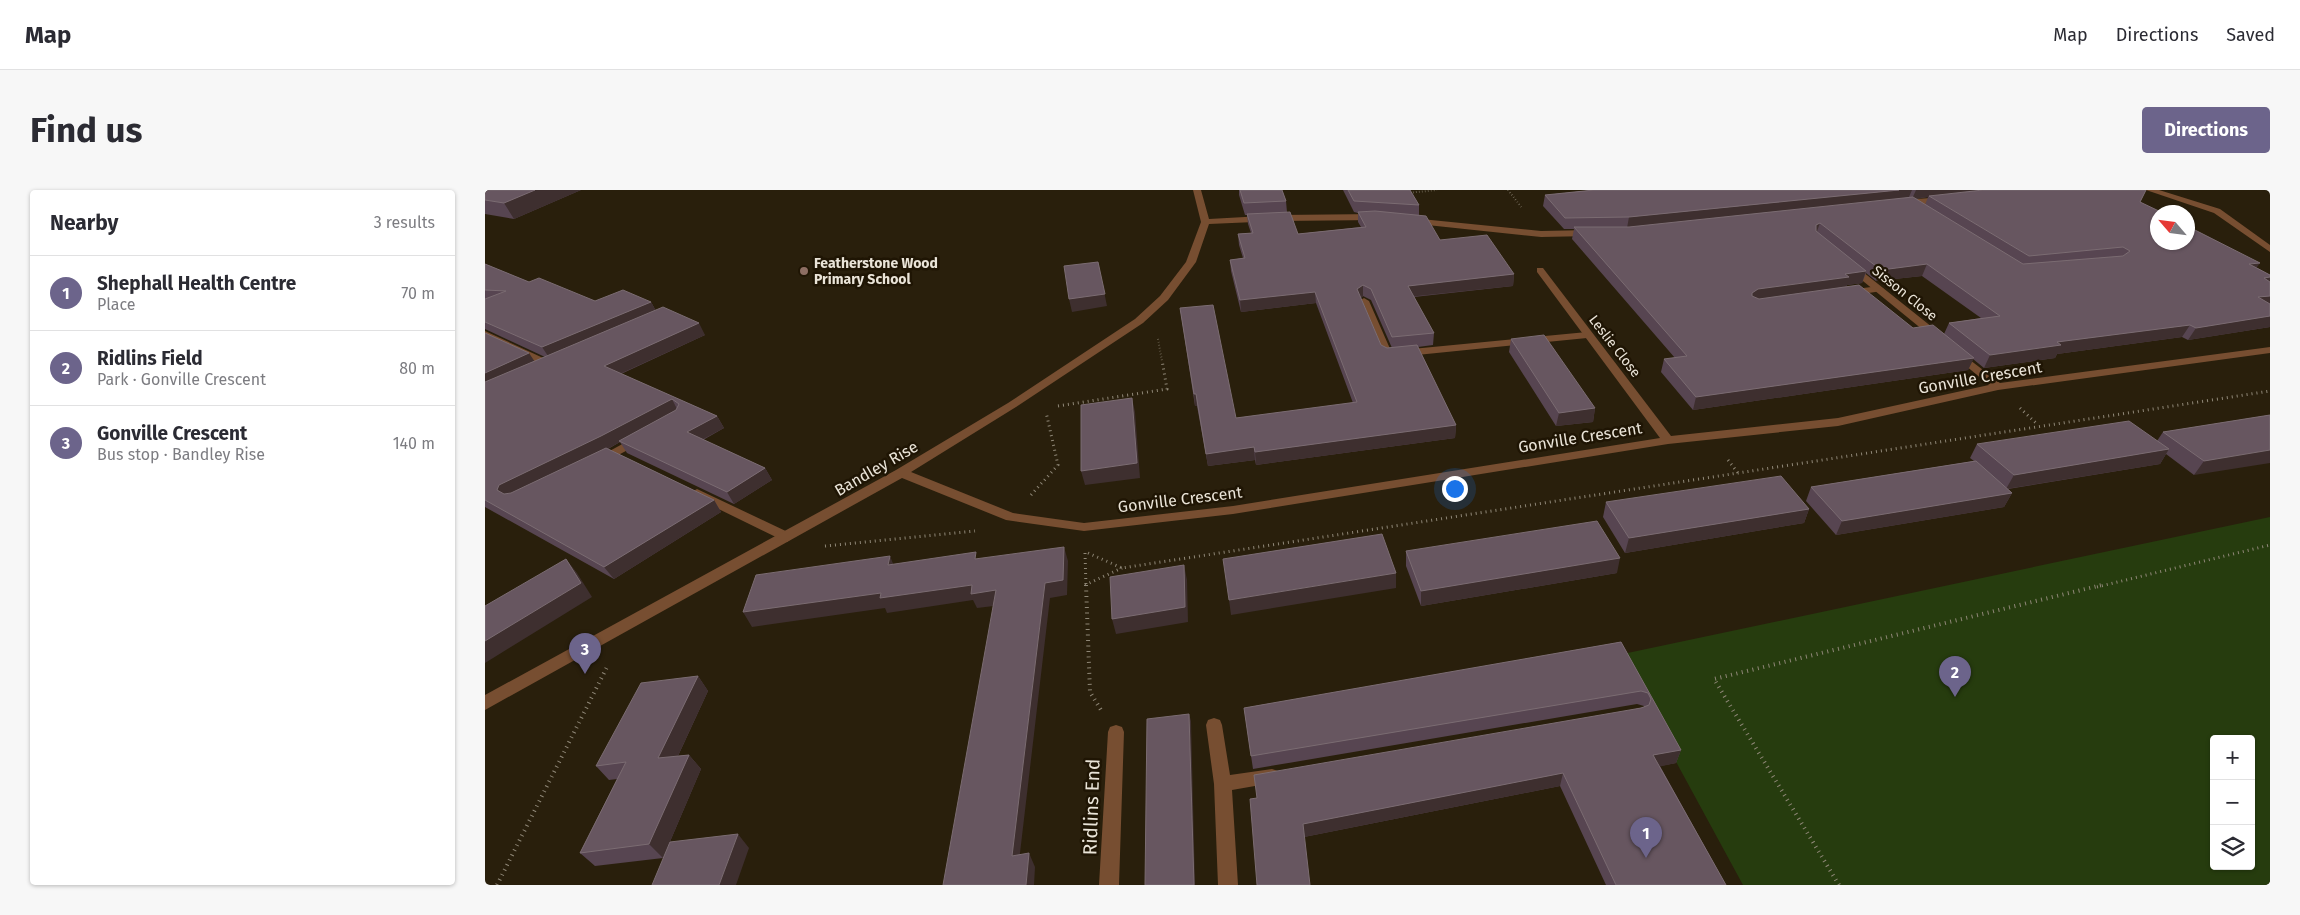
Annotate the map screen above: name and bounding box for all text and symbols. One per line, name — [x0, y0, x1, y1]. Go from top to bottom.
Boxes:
text: Map — [25, 21, 71, 49]
text: Map — [2053, 24, 2088, 46]
text: Directions — [2116, 24, 2198, 46]
text: Saved — [2226, 24, 2275, 46]
button: Directions — [2142, 107, 2270, 153]
text: Find us — [30, 109, 142, 151]
north arrow — [2150, 205, 2195, 250]
text: Nearby — [50, 210, 118, 236]
text: 3 results — [374, 213, 435, 232]
place label: Featherstone Wood Primary School — [814, 255, 938, 288]
street label: Sisson Close — [1869, 262, 1941, 325]
marker: Featherstone Wood Primary School — [798, 265, 810, 277]
text: Shephall Health Centre — [97, 272, 296, 295]
text: 1 — [62, 284, 70, 303]
text: 70 m — [401, 284, 435, 303]
text: Place — [97, 295, 136, 314]
street label: Leslie Close — [1585, 312, 1644, 381]
text: Ridlins Field — [97, 347, 203, 370]
street label: Gonville Crescent — [1917, 357, 2044, 398]
text: 2 — [62, 359, 70, 378]
text: 80 m — [399, 359, 435, 378]
text: Park · Gonville Crescent — [97, 370, 266, 389]
street label: Gonville Crescent — [1517, 418, 1644, 457]
text: Gonville Crescent — [97, 422, 247, 445]
text: 3 — [62, 434, 70, 453]
text: 140 m — [393, 434, 435, 453]
street label: Bandley Rise — [831, 437, 921, 500]
text: Bus stop · Bandley Rise — [97, 445, 265, 464]
your location — [1442, 476, 1468, 502]
street label: Gonville Crescent — [1117, 482, 1244, 517]
pin: 3 — [569, 633, 601, 674]
pin: 2 — [1939, 656, 1971, 697]
map controls — [2210, 735, 2255, 870]
button: + — [2210, 735, 2255, 780]
street label: Ridlins End — [1078, 758, 1105, 856]
button: − — [2210, 780, 2255, 825]
pin: 1 — [1630, 817, 1662, 858]
button: layers — [2210, 825, 2255, 870]

